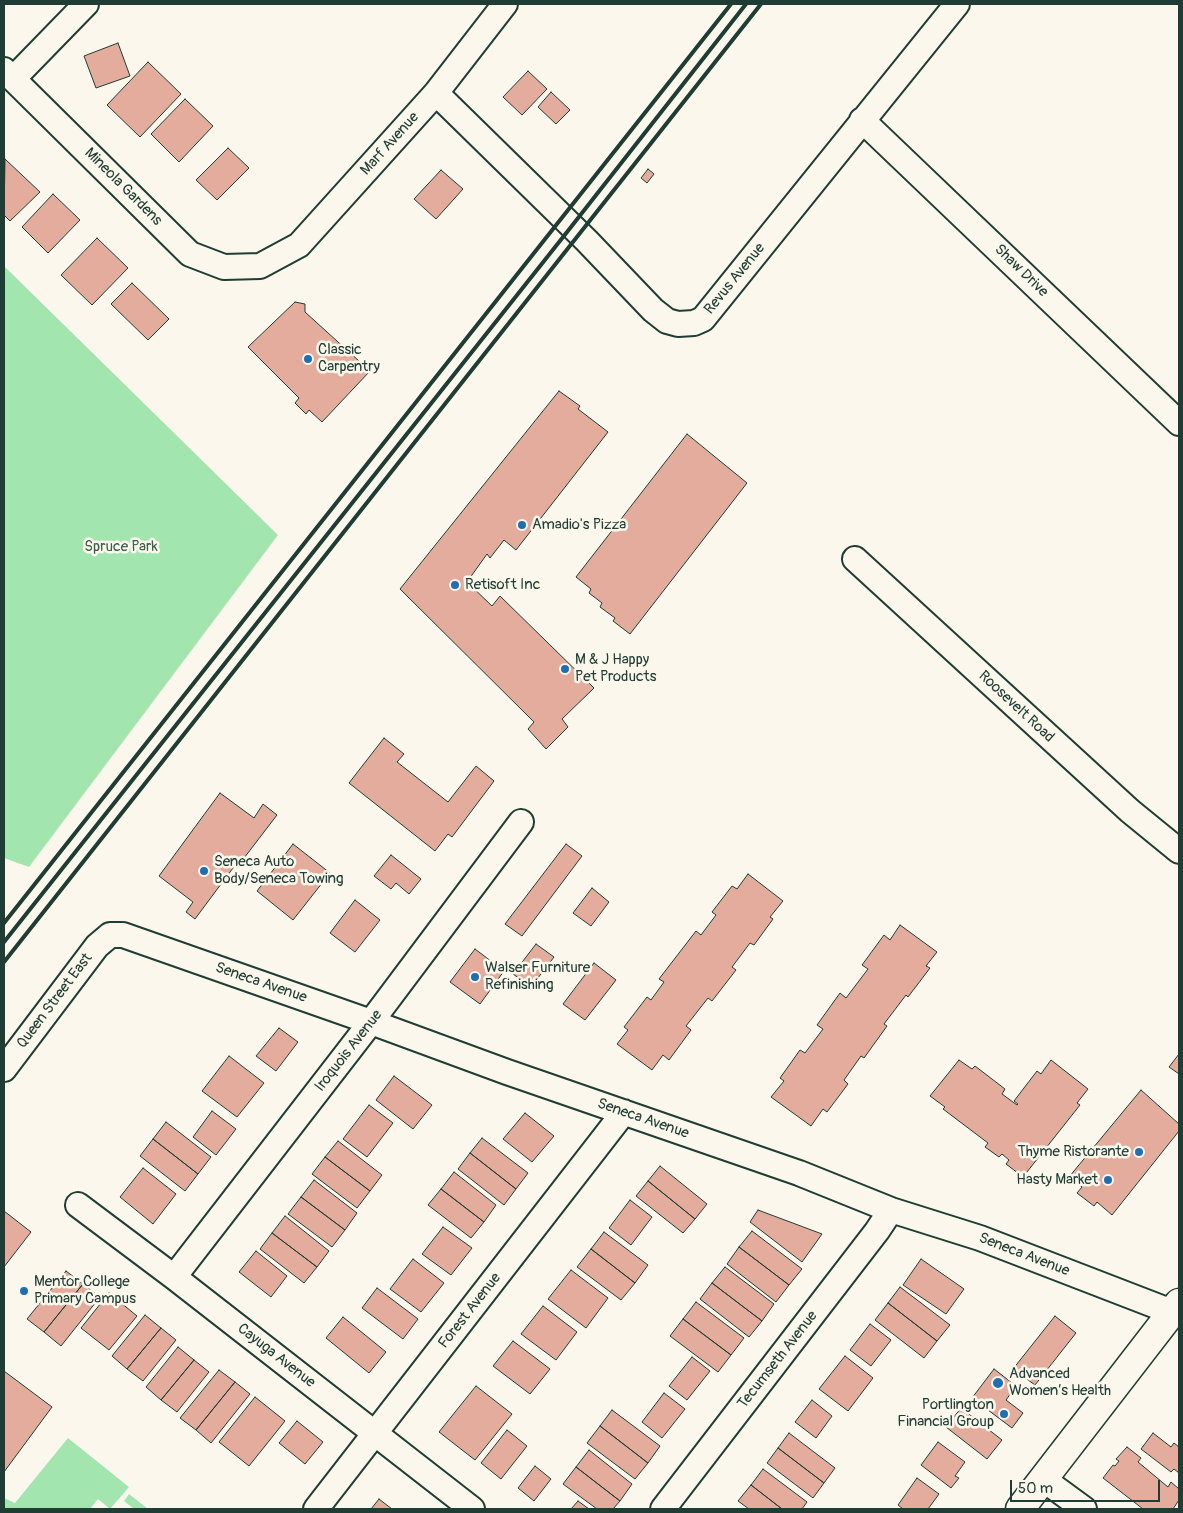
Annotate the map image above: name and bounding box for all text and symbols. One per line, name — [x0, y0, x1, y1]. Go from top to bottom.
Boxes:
street label: Marf Avenue — [357, 109, 423, 179]
street label: Mineola Gardens — [80, 144, 166, 230]
street label: Revus Avenue — [701, 240, 769, 318]
street label: Shaw Drive — [990, 241, 1052, 301]
place label: Classic Carpentry — [318, 341, 380, 376]
marker: Classic Carpentry — [302, 353, 314, 365]
place label: Amadio's Pizza — [532, 516, 626, 534]
marker: Amadio's Pizza — [516, 519, 528, 531]
park label: Spruce Park — [84, 538, 158, 556]
place label: Retisoft Inc — [465, 576, 540, 594]
marker: Retisoft Inc — [449, 579, 461, 591]
place label: M & J Happy Pet Products — [575, 651, 656, 686]
marker: M & J Happy Pet Products — [559, 663, 571, 675]
street label: Roosevelt Road — [974, 667, 1058, 747]
place label: Seneca Auto Body/Seneca Towing — [214, 853, 343, 888]
marker: Seneca Auto Body/Seneca Towing — [198, 865, 210, 877]
street label: Queen Street East — [13, 950, 97, 1052]
street label: Seneca Avenue — [213, 959, 309, 1007]
place label: Walser Furniture Refinishing — [485, 959, 590, 994]
marker: Walser Furniture Refinishing — [469, 971, 481, 983]
street label: Iroquois Avenue — [312, 1007, 386, 1095]
street label: Seneca Avenue — [595, 1095, 691, 1143]
place label: Thyme Ristorante — [1017, 1143, 1129, 1161]
marker: Thyme Ristorante — [1133, 1146, 1145, 1158]
place label: Hasty Market — [1016, 1171, 1098, 1189]
marker: Hasty Market — [1102, 1174, 1114, 1186]
street label: Seneca Avenue — [976, 1229, 1072, 1281]
street label: Forest Avenue — [435, 1270, 505, 1352]
place label: Mentor College Primary Campus — [34, 1273, 136, 1308]
marker: Mentor College Primary Campus — [18, 1285, 30, 1297]
street label: Tecumseth Avenue — [734, 1307, 822, 1413]
street label: Cayuga Avenue — [233, 1320, 319, 1392]
place label: Advanced Women’s Health — [1009, 1365, 1111, 1400]
marker: Advanced Women’s Health — [991, 1376, 1005, 1390]
place label: Portlington Financial Group — [897, 1396, 994, 1431]
marker: Portlington Financial Group — [998, 1408, 1010, 1420]
scale bar — [1013, 1470, 1163, 1502]
text: 50 m — [1018, 1479, 1053, 1498]

